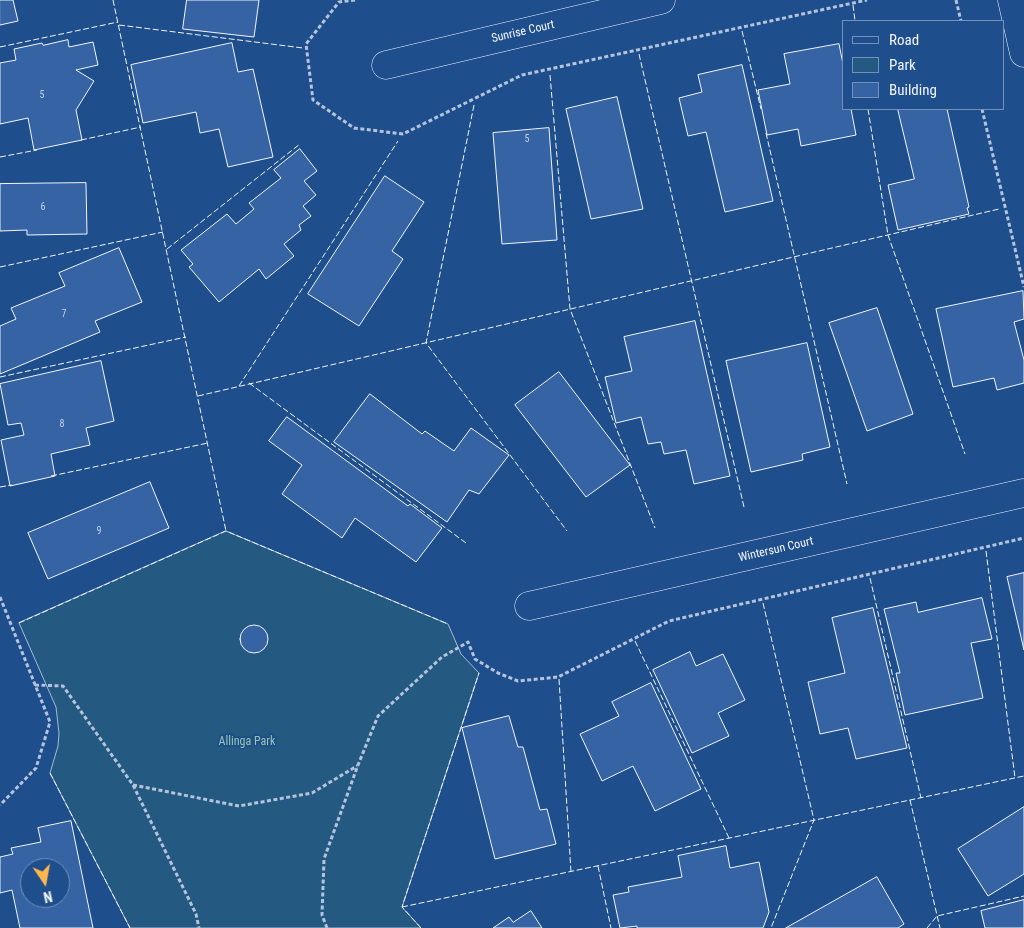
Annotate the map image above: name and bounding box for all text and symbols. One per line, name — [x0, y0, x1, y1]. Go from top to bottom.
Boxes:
street label: Sunrise Court — [490, 18, 556, 46]
legend — [842, 20, 1004, 110]
text: Road — [889, 31, 919, 49]
text: Park — [889, 56, 916, 74]
text: Building — [889, 81, 937, 99]
house number: 5 — [40, 89, 44, 101]
house number: 5 — [525, 133, 529, 145]
house number: 6 — [41, 201, 45, 213]
house number: 7 — [62, 308, 66, 320]
house number: 8 — [60, 418, 64, 430]
house number: 9 — [97, 525, 101, 537]
street label: Wintersun Court — [737, 534, 815, 566]
park label: Allinga Park — [219, 735, 275, 749]
north arrow — [20, 858, 70, 908]
text: N — [42, 888, 54, 905]

